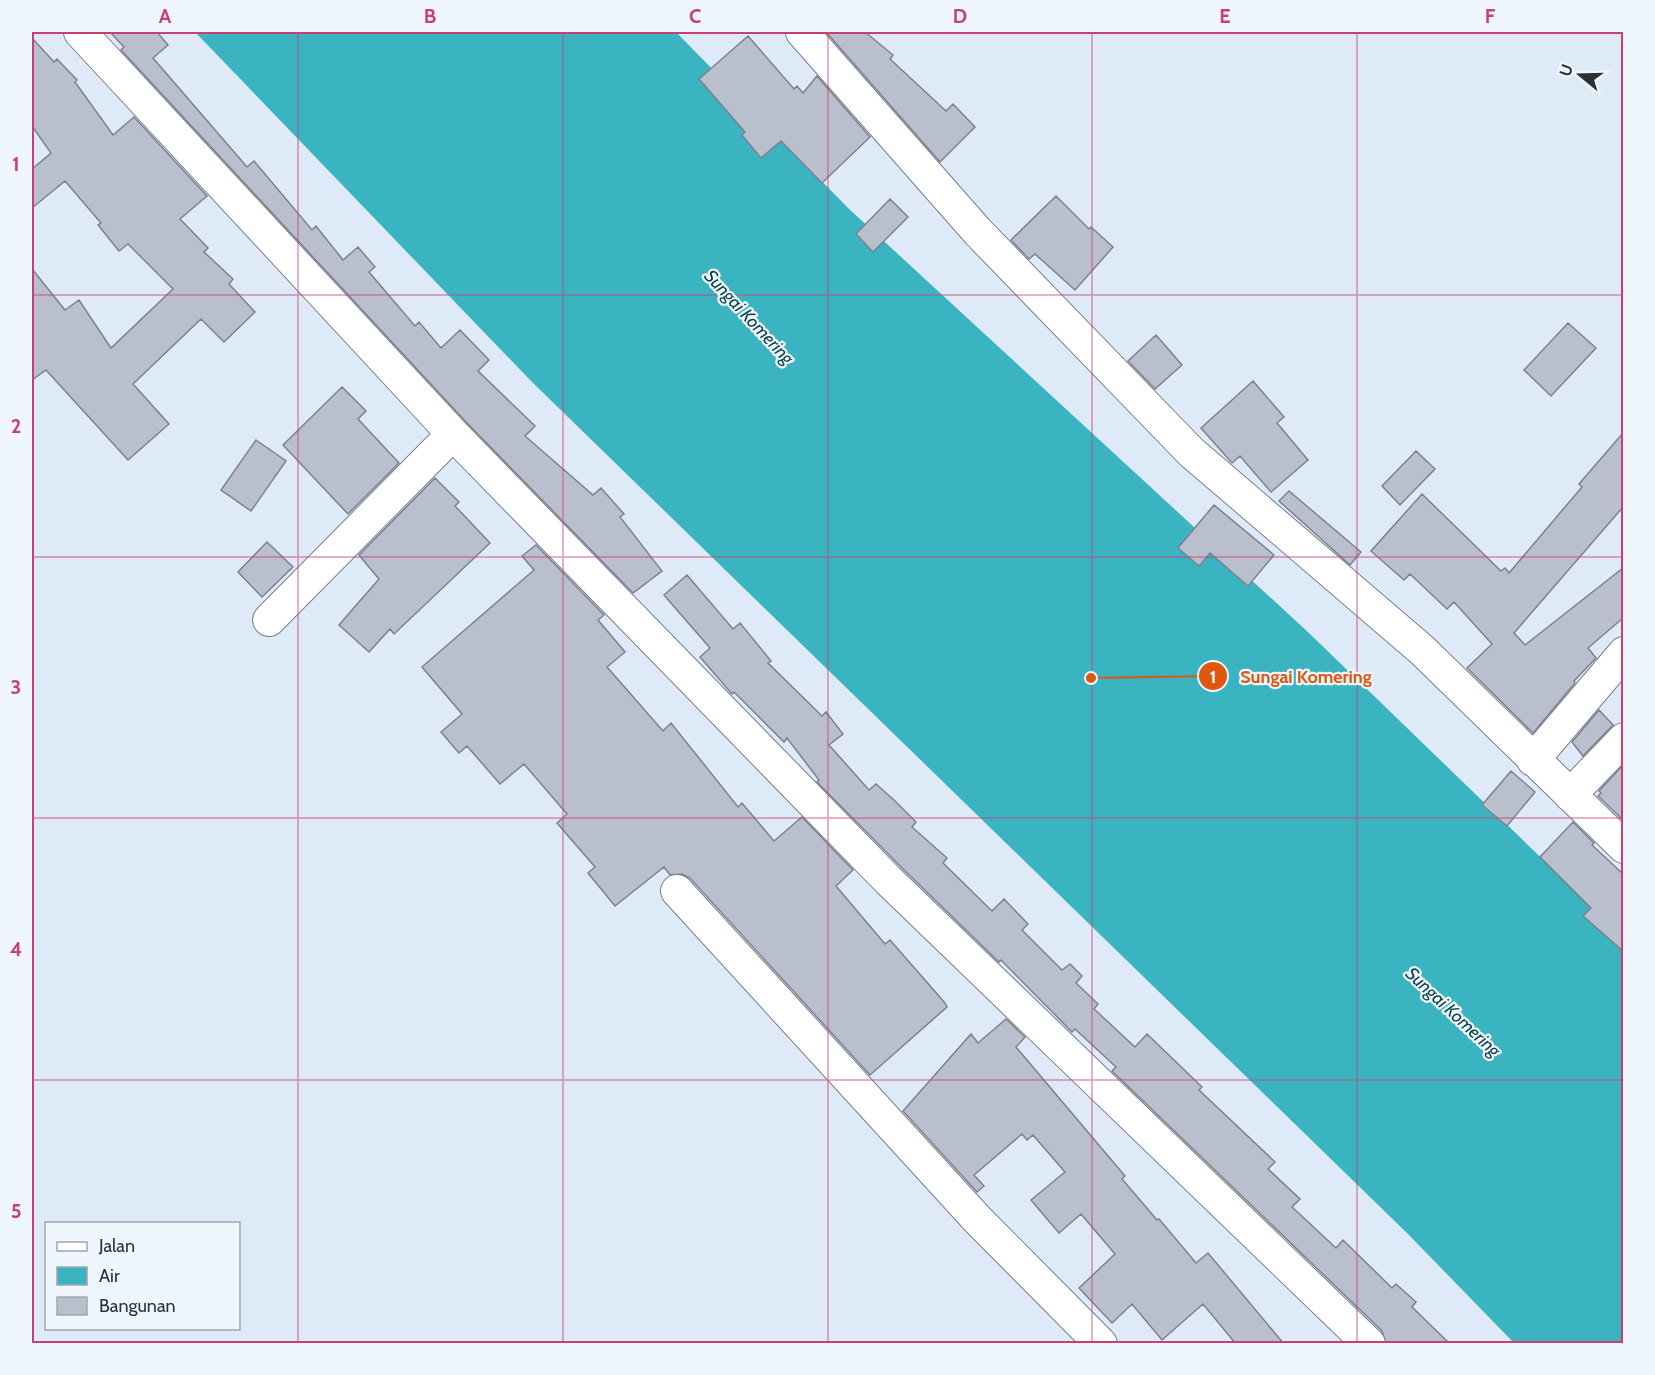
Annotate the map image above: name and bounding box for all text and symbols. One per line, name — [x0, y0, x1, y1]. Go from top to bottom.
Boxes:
text: A — [159, 4, 172, 28]
text: B — [424, 4, 436, 28]
text: C — [689, 4, 701, 28]
text: D — [953, 4, 967, 28]
text: E — [1219, 4, 1231, 28]
text: F — [1485, 4, 1496, 28]
north arrow — [1550, 45, 1610, 105]
text: U — [1555, 62, 1577, 79]
text: 1 — [12, 152, 20, 176]
water label: Sungai Komering — [700, 265, 799, 369]
text: 2 — [11, 414, 21, 438]
callout: Sungai Komering — [1198, 658, 1384, 694]
text: 1 — [1210, 666, 1216, 688]
text: Sungai Komering — [1240, 666, 1372, 688]
text: 3 — [11, 675, 21, 699]
text: 4 — [10, 937, 22, 961]
water label: Sungai Komering — [1401, 963, 1505, 1062]
text: 5 — [11, 1199, 21, 1223]
legend — [45, 1222, 240, 1330]
text: Jalan — [98, 1235, 135, 1257]
text: Air — [99, 1265, 120, 1287]
text: Bangunan — [99, 1295, 176, 1317]

